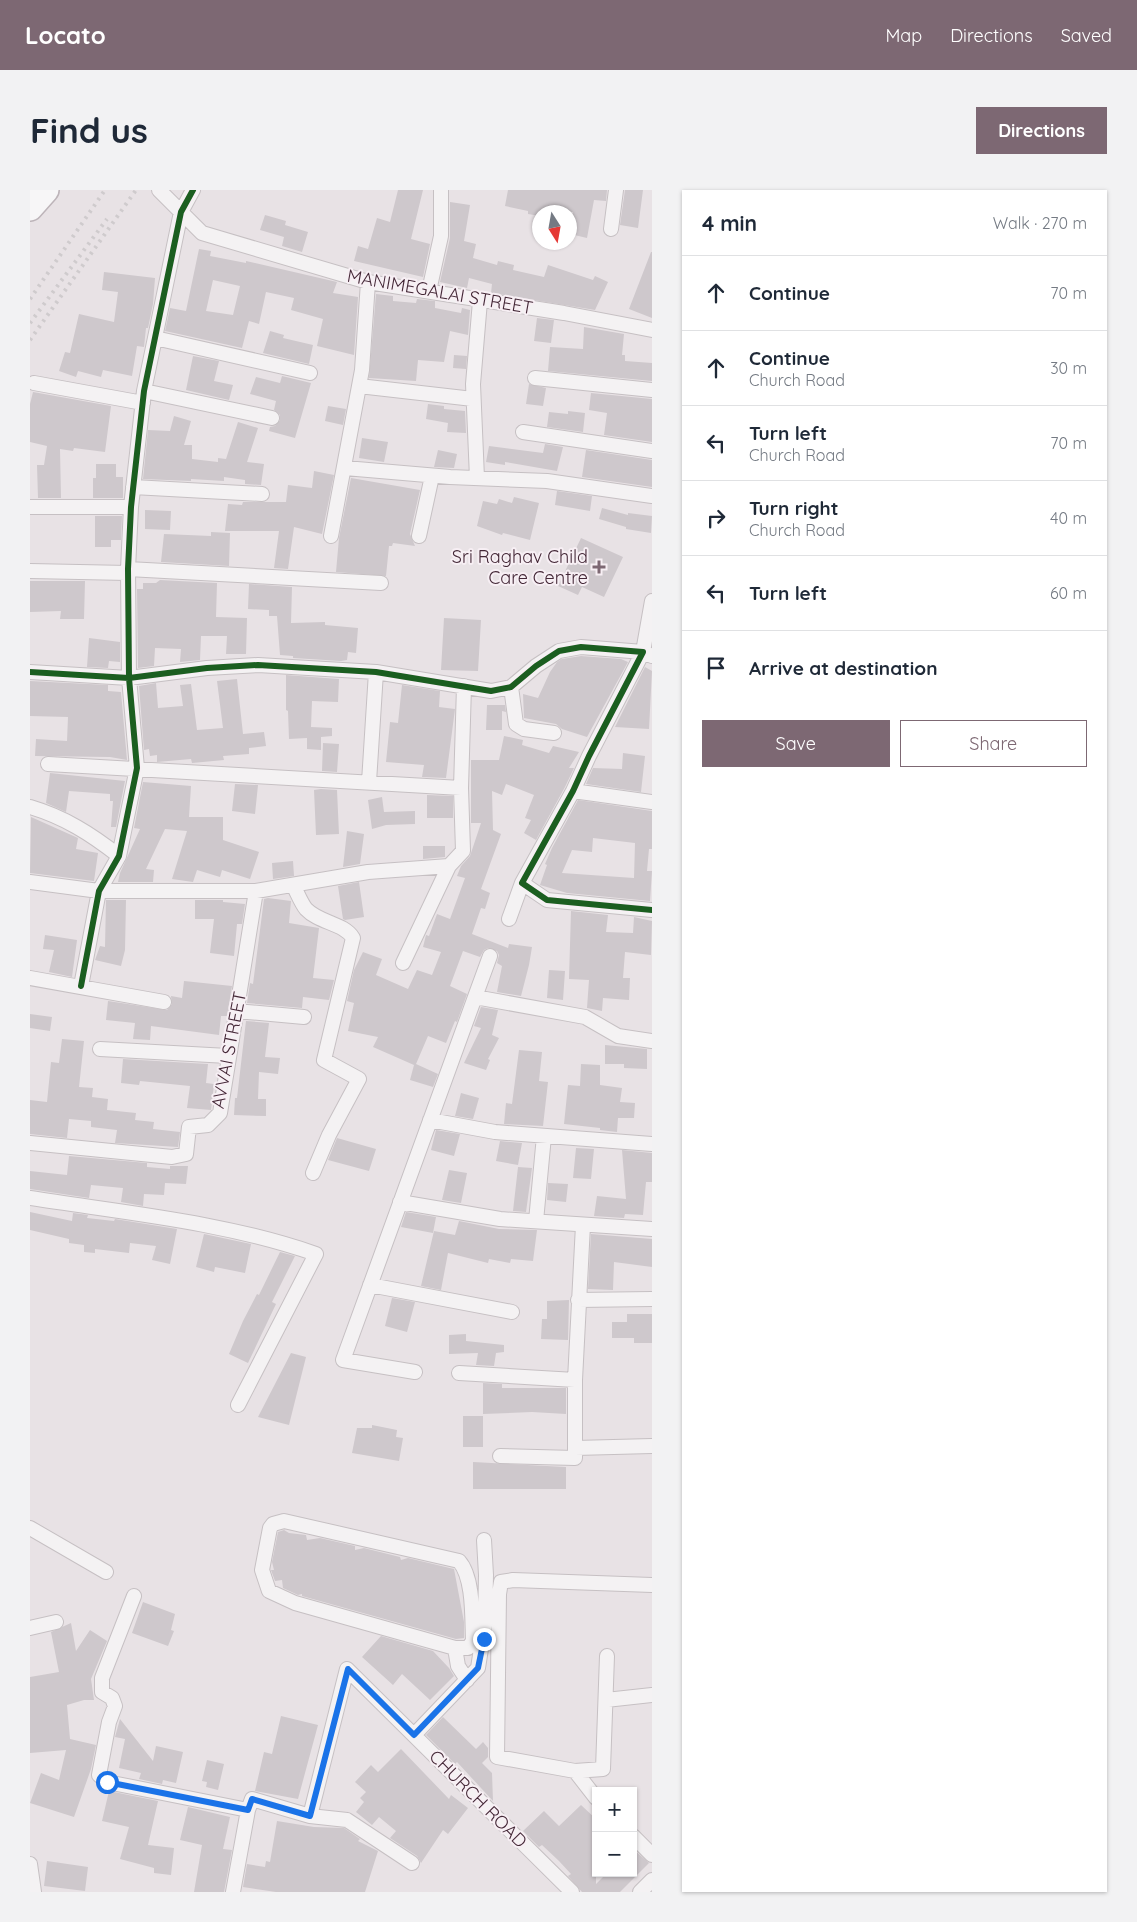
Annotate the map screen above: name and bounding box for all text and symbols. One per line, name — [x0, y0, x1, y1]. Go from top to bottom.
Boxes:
text: Locato — [25, 20, 106, 50]
text: Map — [885, 24, 922, 47]
text: Directions — [950, 24, 1033, 47]
text: Saved — [1061, 24, 1112, 47]
button: Directions — [976, 107, 1107, 154]
text: Find us — [30, 108, 148, 152]
north arrow — [532, 205, 577, 250]
text: 4 min — [702, 210, 757, 236]
text: Walk · 270 m — [993, 213, 1087, 233]
street label: MANIMEGALAI STREET — [345, 264, 535, 319]
icon: ahead — [702, 279, 730, 307]
text: Continue — [749, 281, 830, 305]
text: 70 m — [1050, 283, 1087, 303]
text: Continue — [749, 346, 830, 370]
icon: ahead — [702, 354, 730, 382]
text: 30 m — [1050, 358, 1087, 378]
text: Church Road — [749, 370, 845, 390]
text: Turn left — [749, 421, 827, 445]
icon: left — [702, 429, 730, 457]
text: 70 m — [1050, 433, 1087, 453]
text: Church Road — [749, 445, 845, 465]
text: Turn right — [749, 496, 838, 520]
icon: right — [702, 504, 730, 532]
text: 40 m — [1050, 508, 1087, 528]
text: Church Road — [749, 520, 845, 540]
place label: Sri Raghav Child Care Centre — [452, 545, 588, 589]
marker: Sri Raghav Child Care Centre — [592, 560, 606, 574]
icon: left — [702, 579, 730, 607]
text: Turn left — [749, 581, 827, 605]
text: 60 m — [1050, 583, 1087, 603]
icon: arrive — [702, 654, 730, 682]
text: Arrive at destination — [749, 656, 938, 680]
button: Save — [702, 720, 890, 767]
button: Share — [900, 720, 1087, 767]
street label: AVVAI STREET — [206, 989, 251, 1110]
route end — [473, 1628, 496, 1651]
street label: CHURCH ROAD — [425, 1745, 532, 1853]
route start — [96, 1771, 119, 1794]
map controls — [592, 1787, 637, 1877]
button: + — [592, 1787, 637, 1832]
button: − — [592, 1832, 637, 1877]

